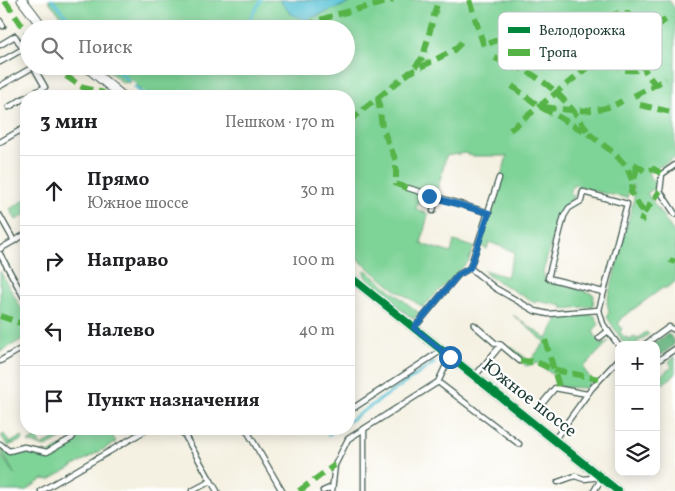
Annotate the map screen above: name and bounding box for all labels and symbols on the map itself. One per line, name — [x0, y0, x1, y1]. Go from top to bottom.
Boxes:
legend — [498, 12, 662, 70]
text: Велодорожка — [539, 22, 626, 41]
text: Тропа — [539, 44, 577, 63]
route end — [418, 185, 441, 208]
route start — [439, 346, 462, 369]
street label: Южное шоссе — [476, 354, 582, 444]

